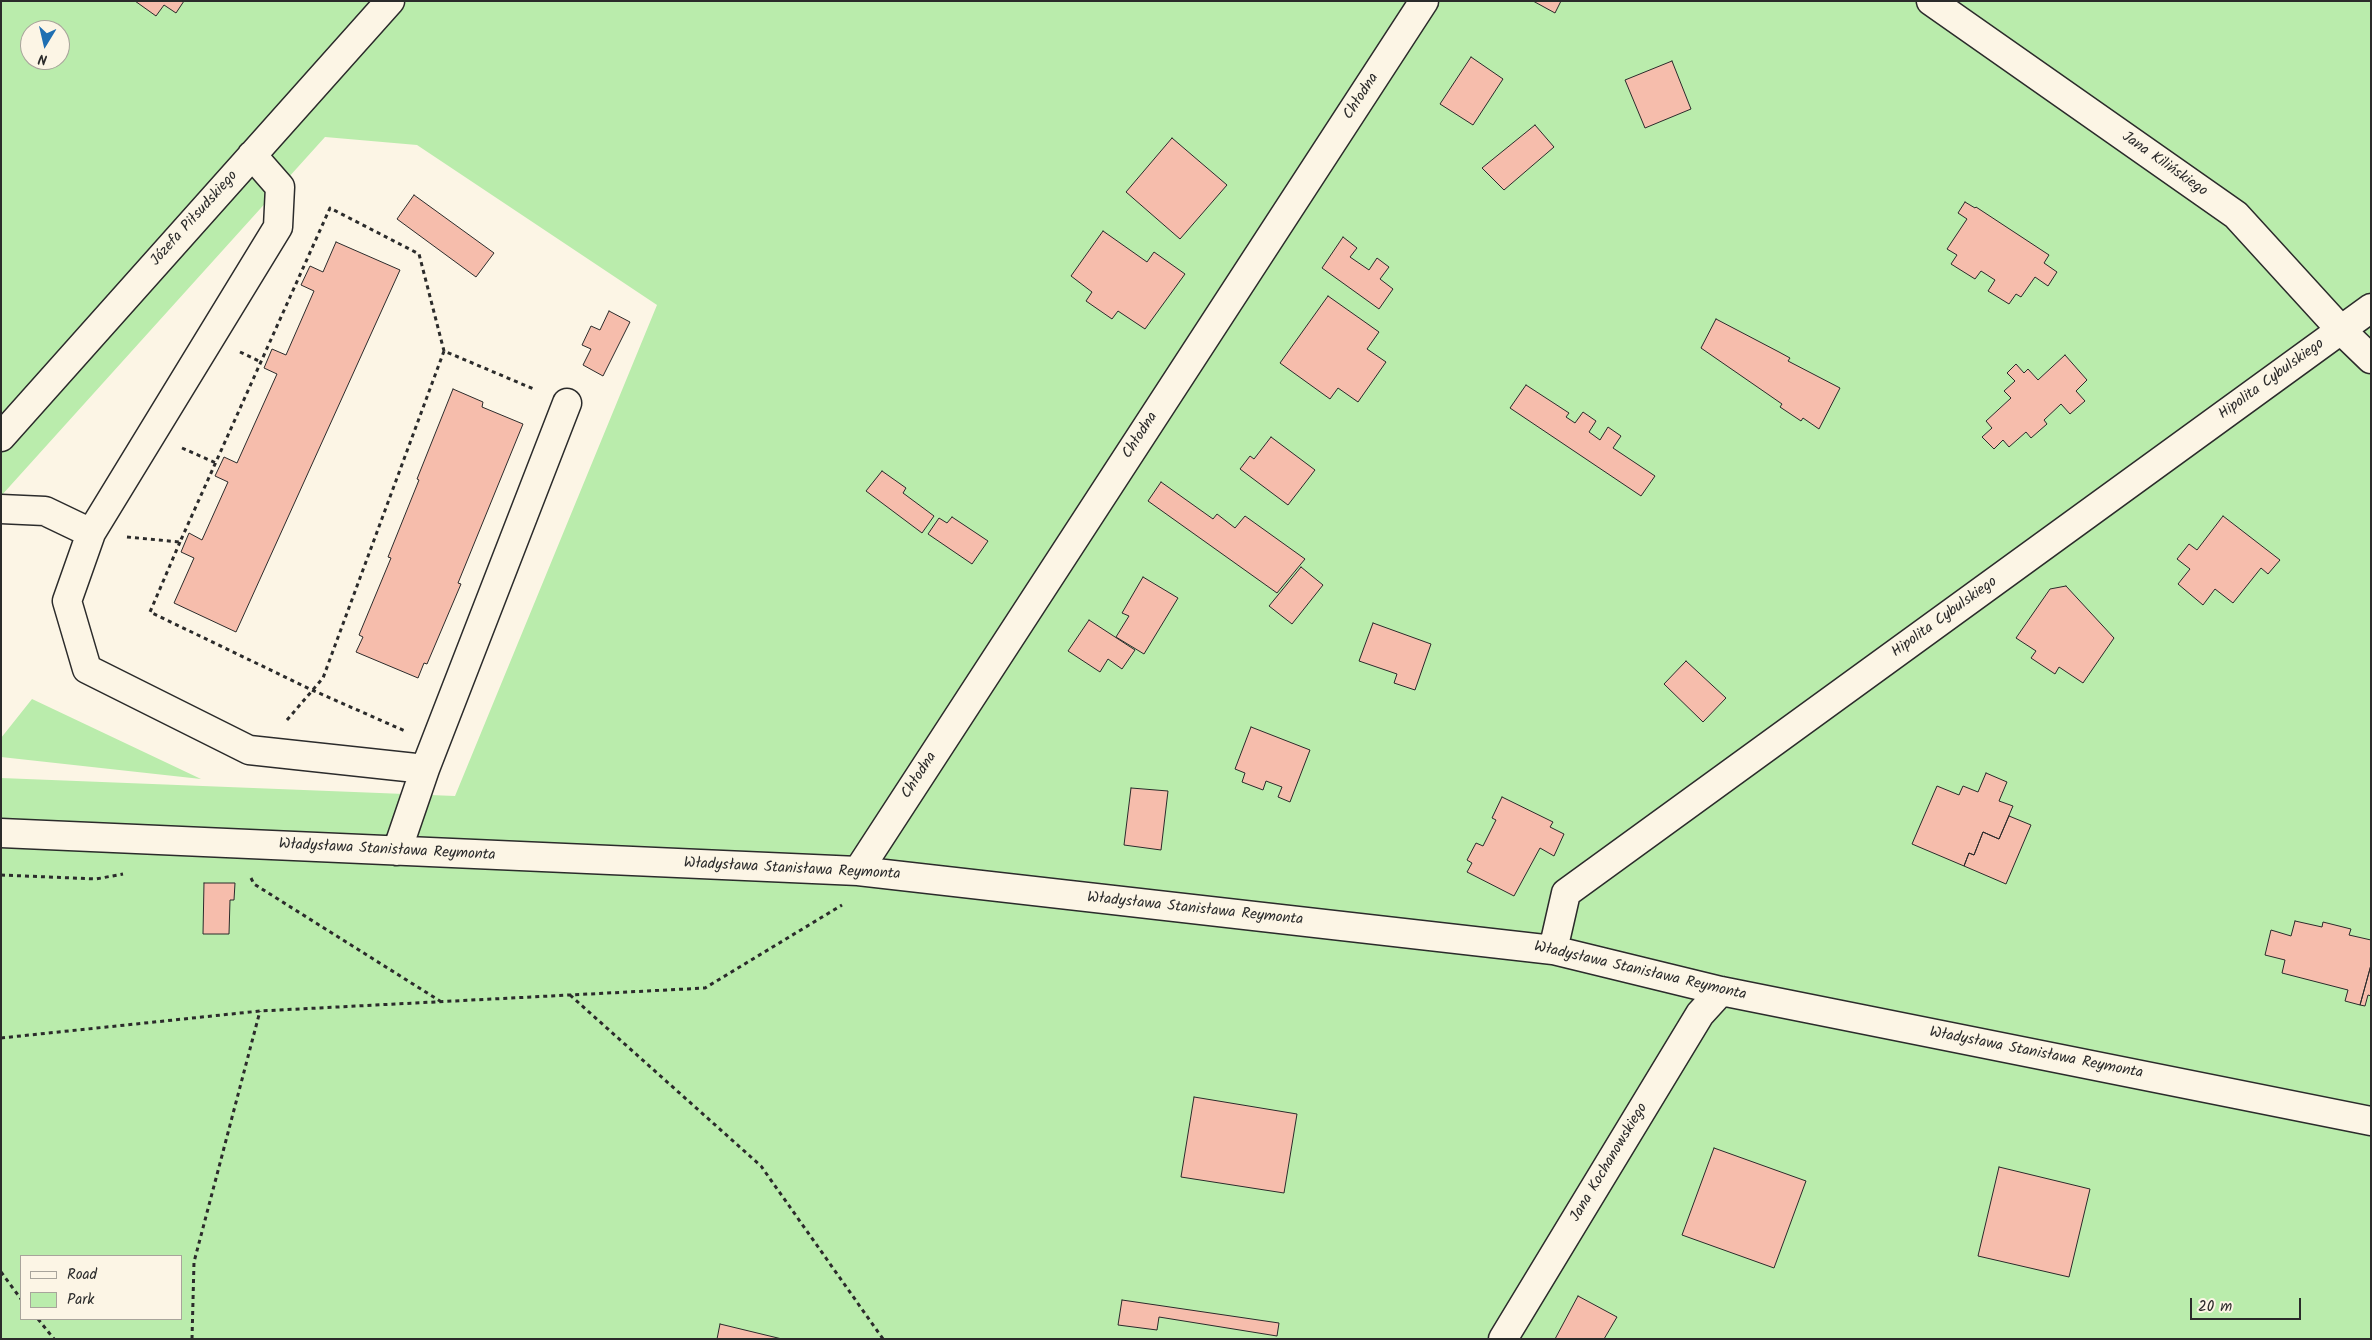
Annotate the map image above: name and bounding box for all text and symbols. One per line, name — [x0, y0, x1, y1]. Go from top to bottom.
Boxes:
north arrow — [20, 20, 70, 70]
text: N — [37, 47, 49, 70]
street label: Chłodna — [1340, 70, 1384, 124]
street label: Jana Kilińskiego — [2118, 129, 2210, 201]
street label: Józefa Piłsudskiego — [148, 168, 242, 270]
street label: Hipolita Cybulskiego — [2216, 336, 2328, 424]
street label: Chłodna — [1119, 409, 1163, 463]
street label: Hipolita Cybulskiego — [1889, 574, 2001, 662]
street label: Chłodna — [898, 749, 942, 803]
street label: Władysława Stanisława Reymonta — [278, 836, 496, 866]
street label: Władysława Stanisława Reymonta — [683, 855, 901, 885]
street label: Władysława Stanisława Reymonta — [1086, 890, 1304, 930]
street label: Władysława Stanisława Reymonta — [1532, 939, 1748, 1005]
street label: Władysława Stanisława Reymonta — [1928, 1024, 2144, 1084]
street label: Jana Kochanowskiego — [1568, 1100, 1652, 1226]
legend — [20, 1255, 182, 1320]
text: Road — [67, 1263, 97, 1287]
text: Park — [67, 1288, 94, 1312]
scale bar — [2192, 1288, 2303, 1320]
text: 20 m — [2198, 1295, 2232, 1319]

